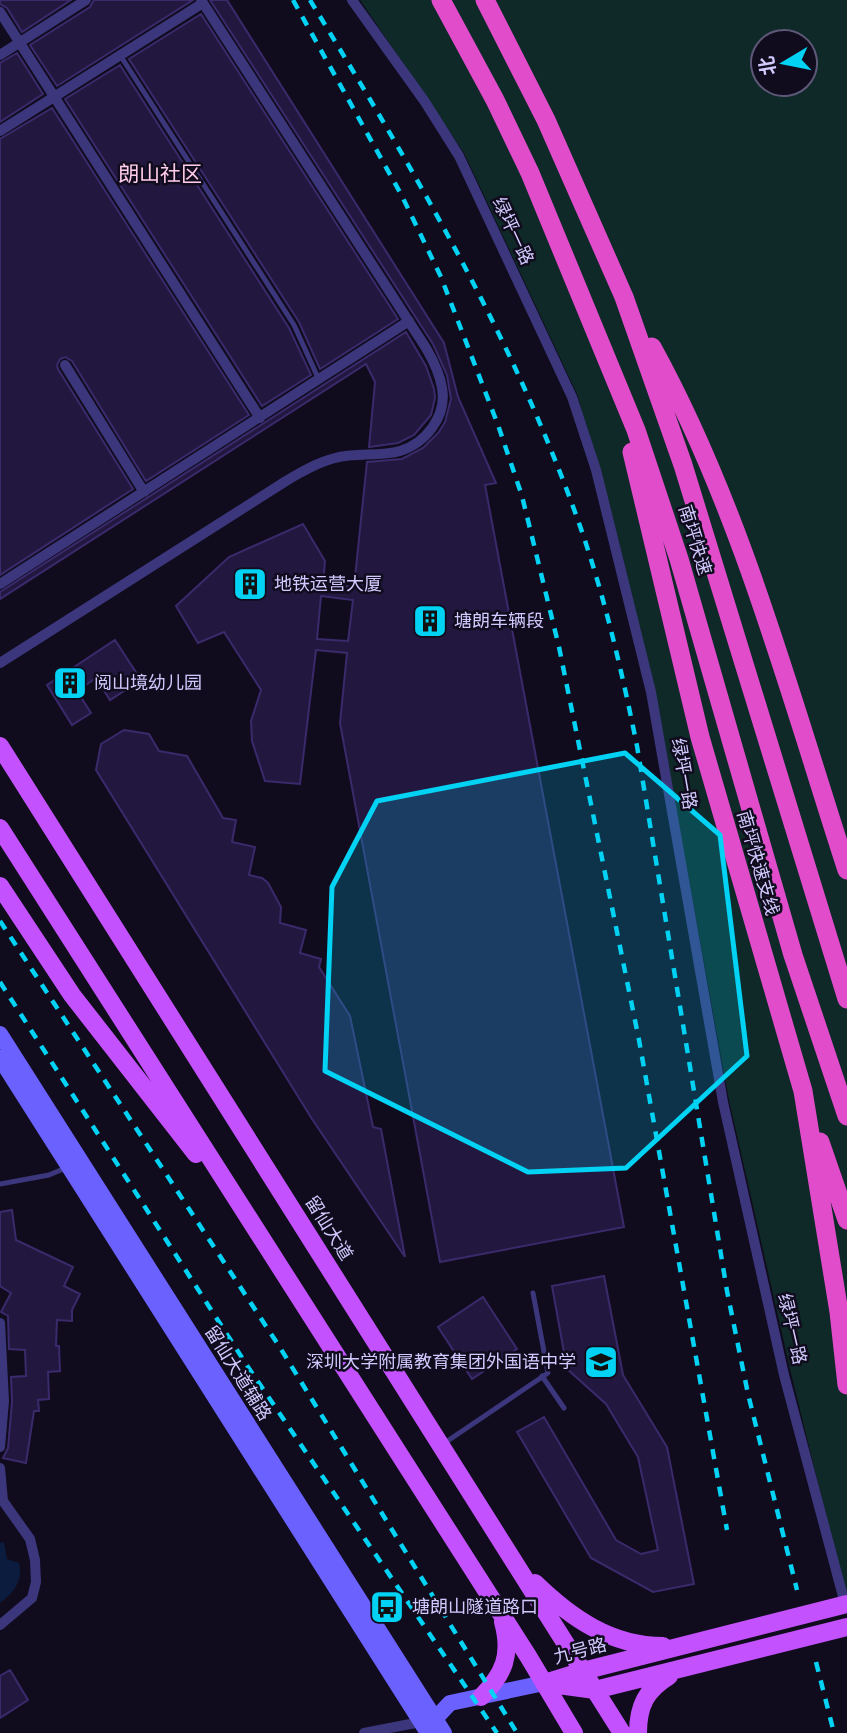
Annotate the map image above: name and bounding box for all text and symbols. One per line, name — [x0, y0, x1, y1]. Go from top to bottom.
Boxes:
north arrow — [749, 28, 819, 98]
text: 北 — [756, 55, 780, 77]
district label: 朗山社区 — [118, 162, 202, 185]
street label: 绿坪一路 — [489, 194, 537, 268]
street label: 南坪快速 — [675, 503, 715, 577]
building icon: 地铁运营大厦 — [231, 565, 269, 603]
place label: 地铁运营大厦 — [274, 574, 382, 594]
building icon: 塘朗车辆段 — [411, 602, 449, 640]
place label: 塘朗车辆段 — [454, 611, 544, 631]
building icon: 阅山境幼儿园 — [51, 664, 89, 702]
place label: 阅山境幼儿园 — [94, 673, 202, 693]
street label: 绿坪一路 — [668, 737, 700, 811]
street label: 南坪快速支线 — [734, 808, 782, 918]
street label: 留仙大道 — [301, 1192, 357, 1264]
street label: 绿坪一路 — [774, 1292, 810, 1366]
street label: 留仙大道辅路 — [201, 1322, 275, 1424]
school or university icon: 深圳大学附属教育集团外国语中学 — [582, 1343, 620, 1381]
place label: 深圳大学附属教育集团外国语中学 — [306, 1352, 576, 1372]
bus stop icon: 塘朗山隧道路口 — [368, 1588, 406, 1626]
place label: 塘朗山隧道路口 — [412, 1597, 538, 1617]
street label: 九号路 — [551, 1634, 609, 1668]

